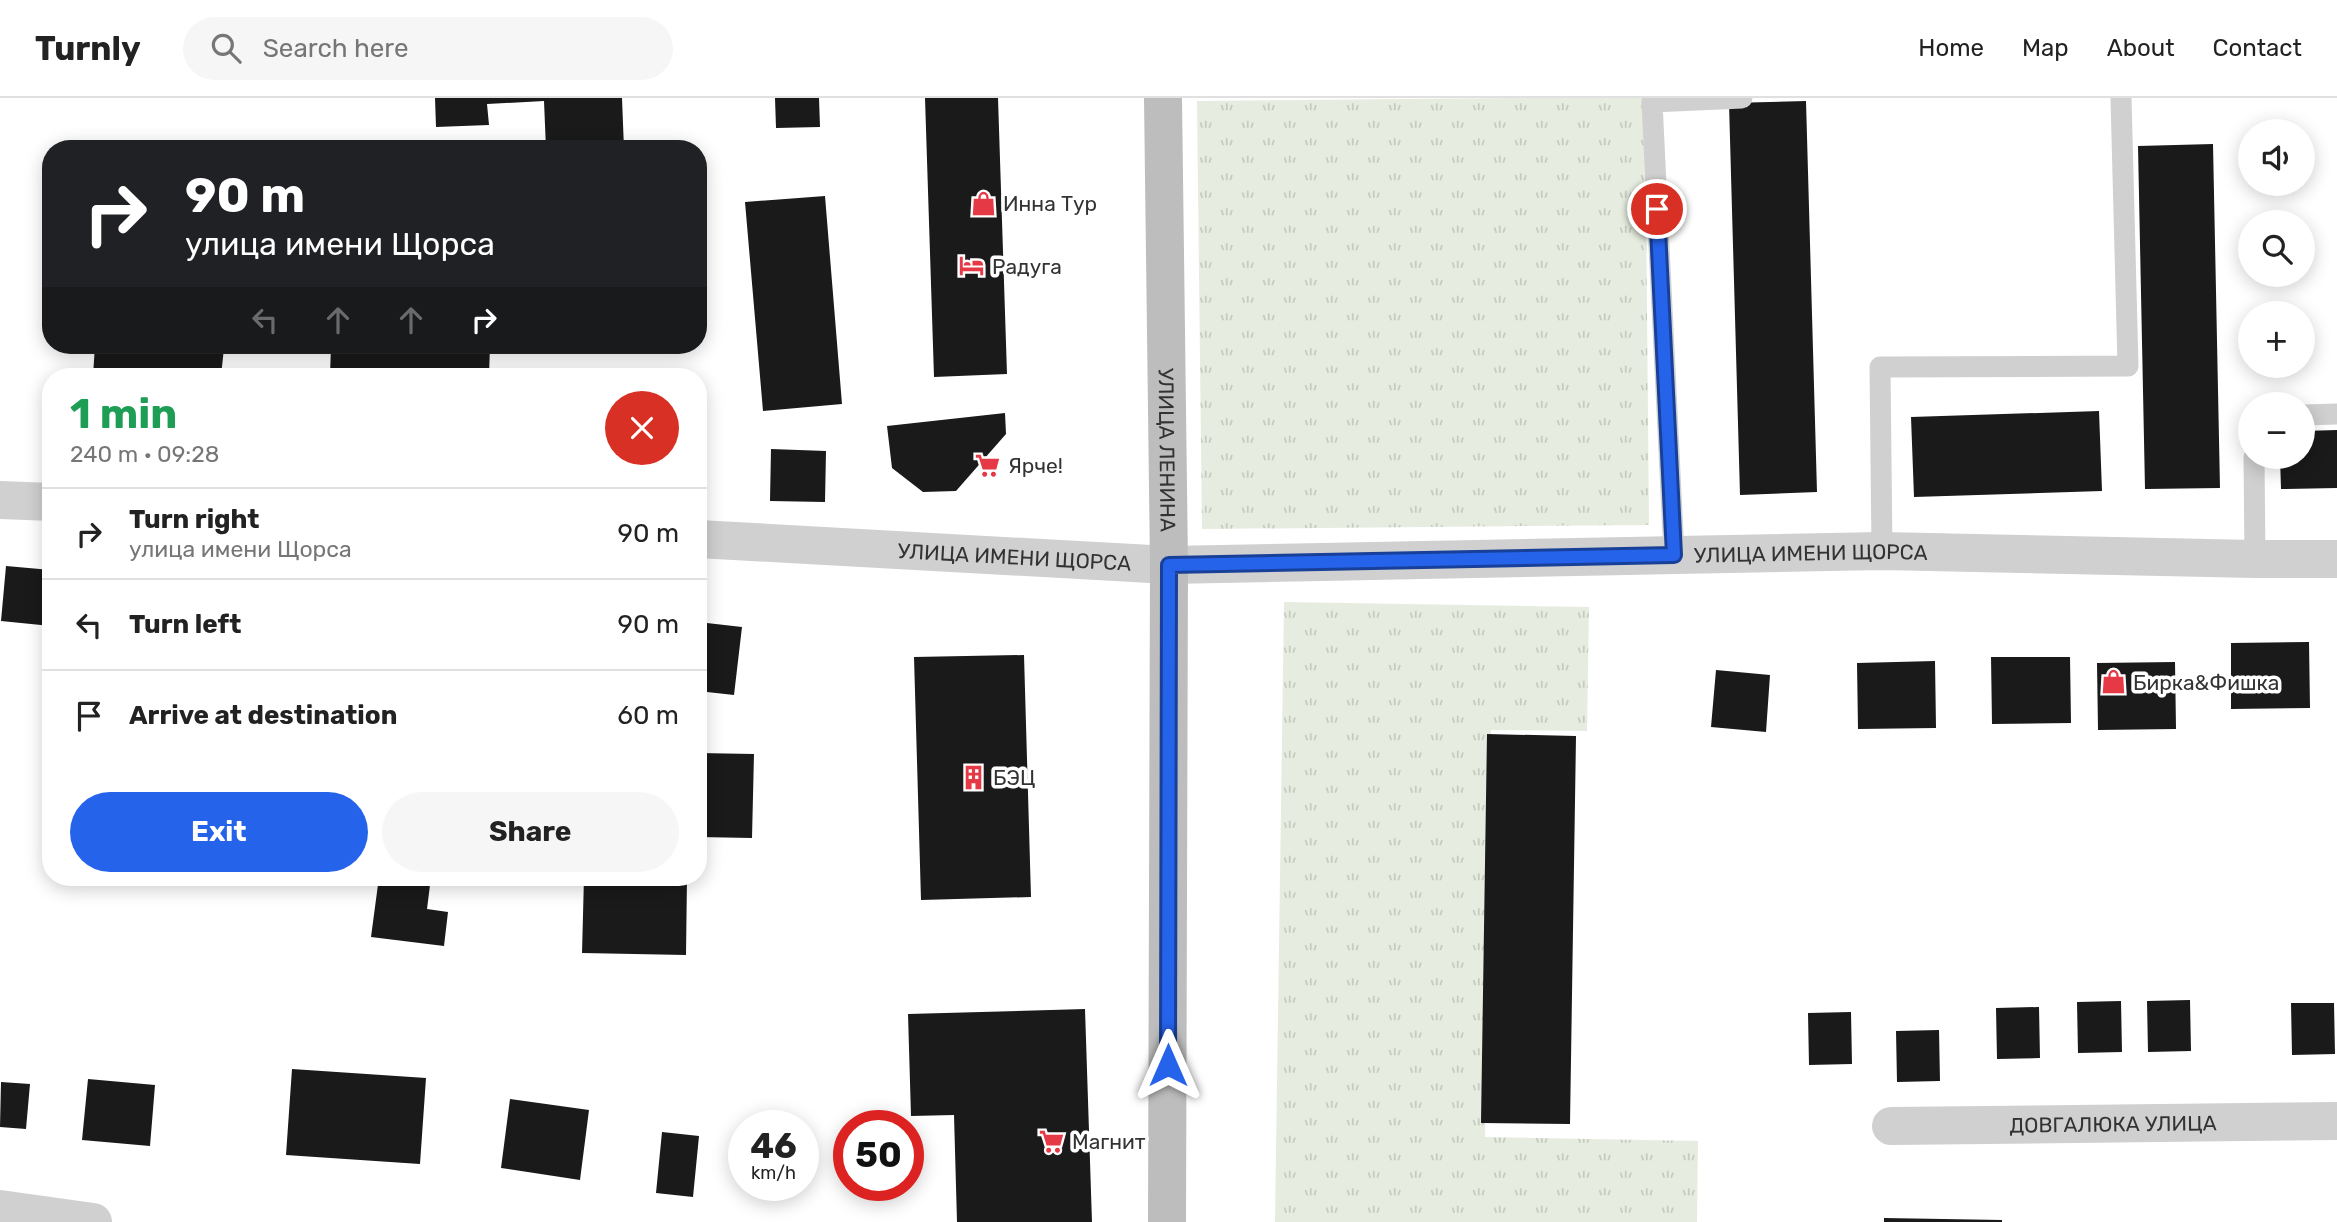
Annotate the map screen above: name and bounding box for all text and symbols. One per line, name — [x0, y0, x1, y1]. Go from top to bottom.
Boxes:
search box — [183, 17, 673, 80]
text: Turnly — [35, 29, 141, 68]
icon: search — [207, 29, 245, 67]
text: Search here — [263, 33, 409, 64]
text: Home — [1918, 34, 1984, 62]
text: Map — [2022, 34, 2069, 62]
text: About — [2107, 34, 2175, 62]
text: Contact — [2213, 34, 2302, 62]
map controls — [2238, 119, 2315, 469]
button: sound — [2238, 119, 2315, 196]
text: 90 m — [185, 166, 305, 224]
icon: right — [70, 168, 161, 259]
pin — [1627, 179, 1687, 239]
shop icon: Инна Тур — [969, 189, 997, 217]
icon: arrive — [1638, 190, 1676, 228]
place label: Инна Тур — [1003, 191, 1097, 216]
button: search — [2238, 210, 2315, 287]
text: улица имени Щорса — [185, 225, 495, 263]
hotel icon: Радуга — [958, 252, 986, 280]
place label: Радуга — [992, 254, 1062, 279]
icon: left — [246, 301, 284, 339]
icon: ahead — [319, 301, 357, 339]
icon: ahead — [392, 301, 430, 339]
icon: right — [465, 301, 503, 339]
button: + — [2238, 301, 2315, 378]
street label: УЛИЦА ЛЕНИНА — [1154, 368, 1181, 532]
text: 1 min — [70, 389, 177, 439]
button: close — [605, 391, 679, 465]
button: − — [2238, 392, 2315, 469]
text: 240 m · 09:28 — [70, 440, 219, 468]
supermarket icon: Ярче! — [974, 451, 1002, 479]
place label: Ярче! — [1008, 453, 1063, 478]
text: Turn right — [129, 504, 259, 535]
icon: right — [70, 515, 108, 553]
text: 90 m — [618, 518, 679, 549]
text: улица имени Щорса — [129, 535, 352, 563]
street label: УЛИЦА ИМЕНИ ЩОРСА — [897, 538, 1132, 575]
street label: УЛИЦА ИМЕНИ ЩОРСА — [1694, 538, 1928, 567]
icon: left — [70, 606, 108, 644]
text: Turn left — [129, 609, 241, 640]
text: 90 m — [618, 609, 679, 640]
shop icon: Бирка&Фишка — [2099, 668, 2127, 696]
place label: Бирка&Фишка — [2133, 670, 2279, 695]
icon: arrive — [70, 697, 108, 735]
text: Arrive at destination — [129, 700, 397, 731]
text: 60 m — [617, 700, 679, 731]
building icon: БЭЦ — [959, 763, 987, 791]
place label: БЭЦ — [993, 765, 1035, 790]
button: Exit — [70, 792, 368, 872]
button: Share — [382, 792, 679, 872]
position arrow — [1131, 1028, 1205, 1102]
speed limit sign: 50 — [833, 1110, 924, 1201]
street label: ДОВГАЛЮКА УЛИЦА — [2009, 1110, 2217, 1137]
text: 46 — [750, 1125, 797, 1167]
supermarket icon: Магнит — [1038, 1127, 1066, 1155]
place label: Магнит — [1072, 1129, 1146, 1154]
text: km/h — [751, 1162, 796, 1184]

